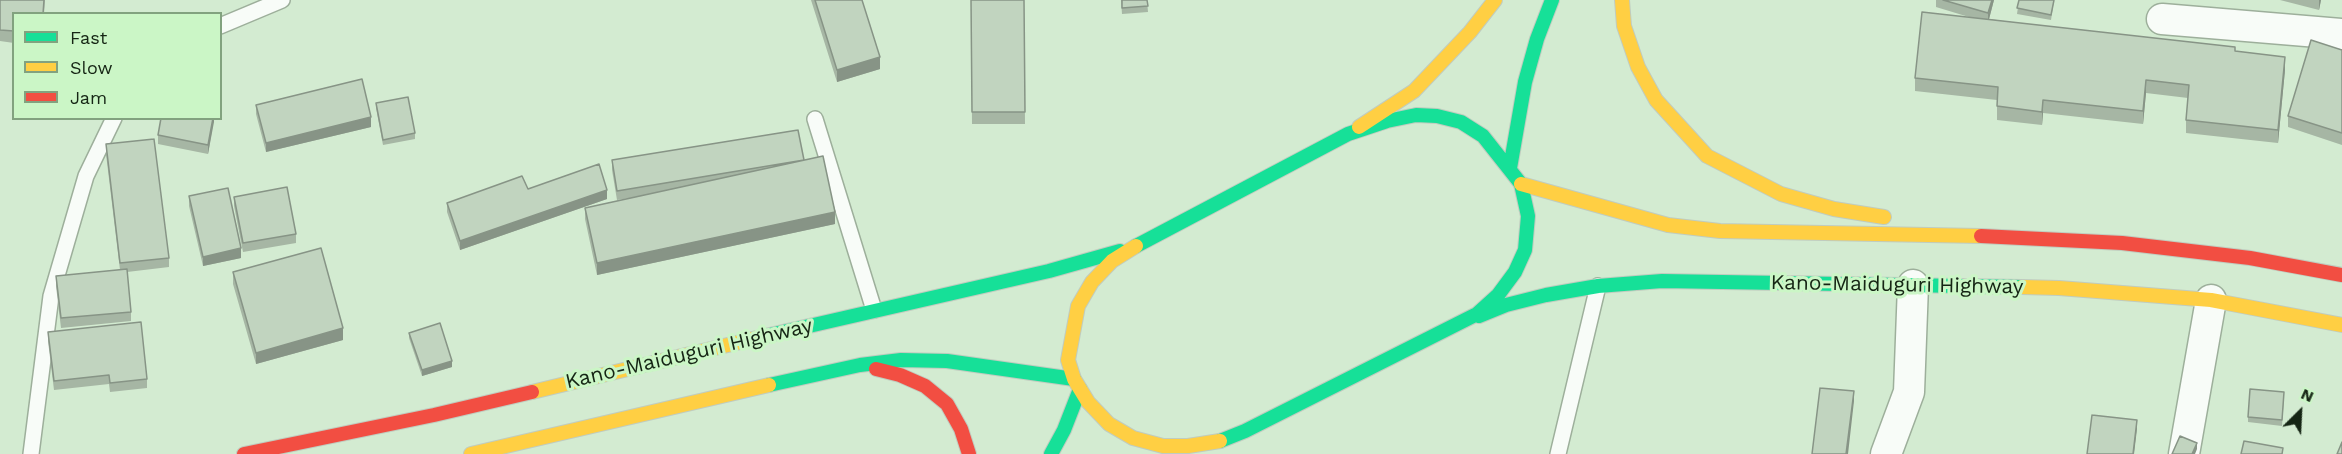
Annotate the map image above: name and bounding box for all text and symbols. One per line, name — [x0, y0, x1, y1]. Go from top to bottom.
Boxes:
legend — [12, 12, 222, 120]
text: Fast — [70, 27, 107, 48]
text: Slow — [70, 57, 113, 78]
text: Jam — [70, 87, 107, 108]
street label: Kano-Maiduguri Highway — [1770, 270, 2024, 300]
street label: Kano-Maiduguri Highway — [563, 313, 815, 395]
north arrow — [2270, 382, 2330, 442]
text: N — [2298, 384, 2317, 406]

